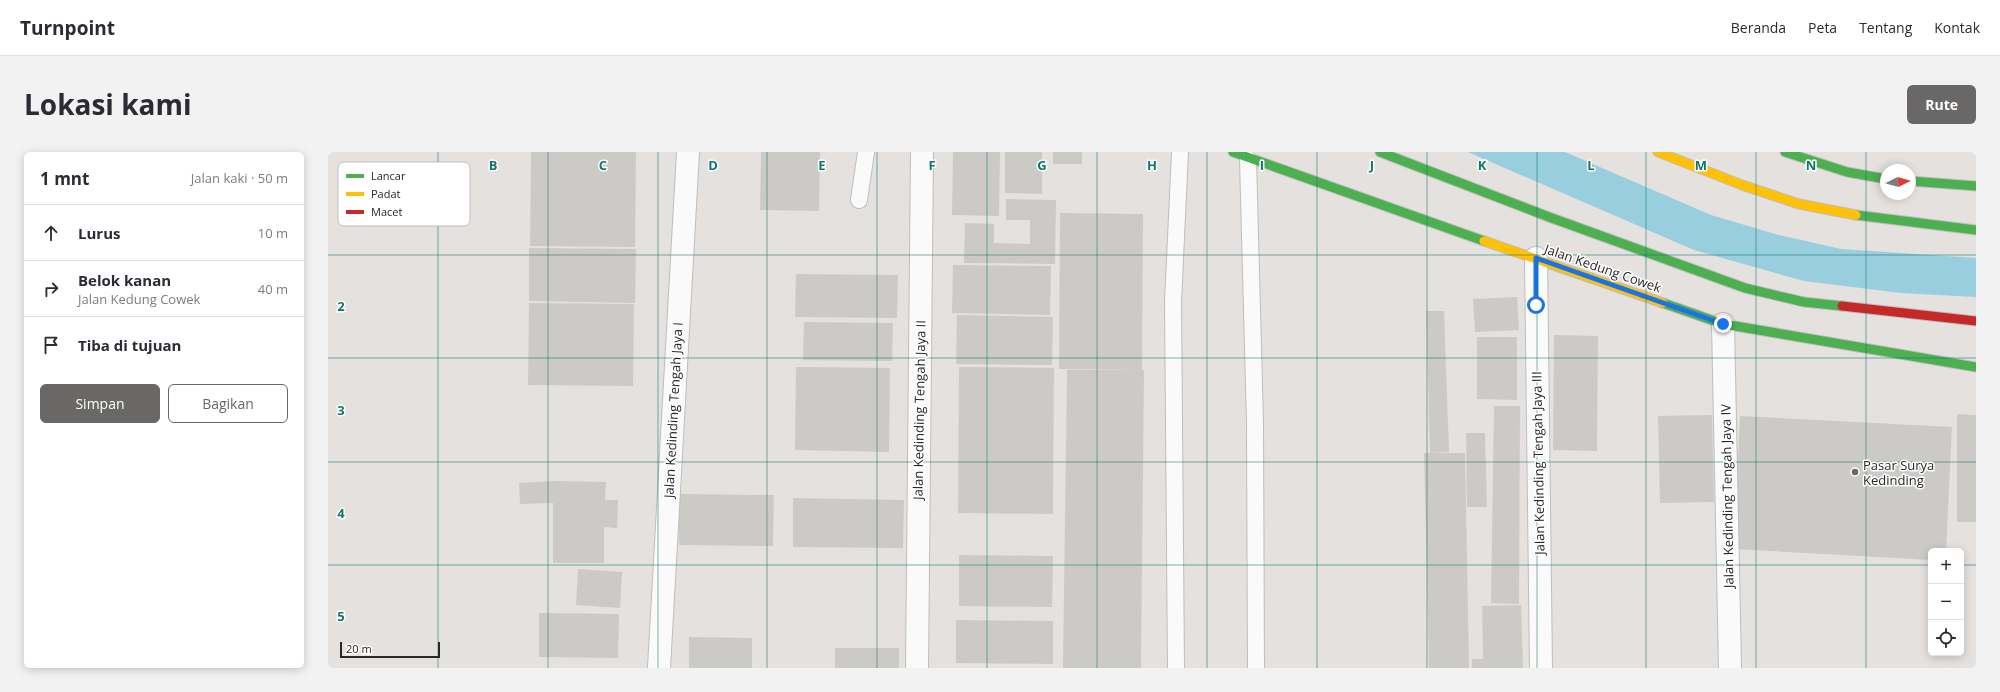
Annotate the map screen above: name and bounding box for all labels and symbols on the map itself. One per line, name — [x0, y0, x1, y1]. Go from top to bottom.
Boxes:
text: B — [489, 156, 498, 174]
text: C — [599, 156, 607, 174]
text: D — [708, 156, 718, 174]
text: E — [818, 156, 826, 174]
text: F — [928, 156, 936, 174]
text: G — [1037, 156, 1047, 174]
text: H — [1147, 156, 1157, 174]
text: I — [1260, 156, 1264, 174]
text: J — [1369, 156, 1374, 174]
text: K — [1478, 156, 1487, 174]
text: L — [1587, 156, 1595, 174]
text: M — [1695, 156, 1707, 174]
text: N — [1806, 156, 1816, 174]
legend — [338, 162, 470, 226]
north arrow — [1880, 164, 1916, 200]
text: Lancar — [371, 168, 406, 183]
text: Padat — [371, 186, 401, 201]
text: Macet — [371, 204, 402, 219]
street label: Jalan Kedung Cowek — [1540, 239, 1664, 296]
route start — [1527, 296, 1545, 314]
text: 2 — [337, 297, 345, 315]
route end — [1714, 315, 1732, 333]
street label: Jalan Kedinding Tengah Jaya II — [908, 320, 930, 502]
street label: Jalan Kedinding Tengah Jaya I — [659, 322, 687, 500]
street label: Jalan Kedinding Tengah Jaya III — [1527, 371, 1549, 557]
text: 3 — [337, 401, 345, 419]
street label: Jalan Kedinding Tengah Jaya IV — [1716, 404, 1738, 590]
place label: Pasar Surya Kedinding — [1863, 456, 1934, 489]
marker: Pasar Surya Kedinding — [1850, 467, 1860, 477]
text: 4 — [337, 504, 345, 522]
text: 5 — [337, 607, 345, 625]
scale bar — [340, 640, 440, 659]

